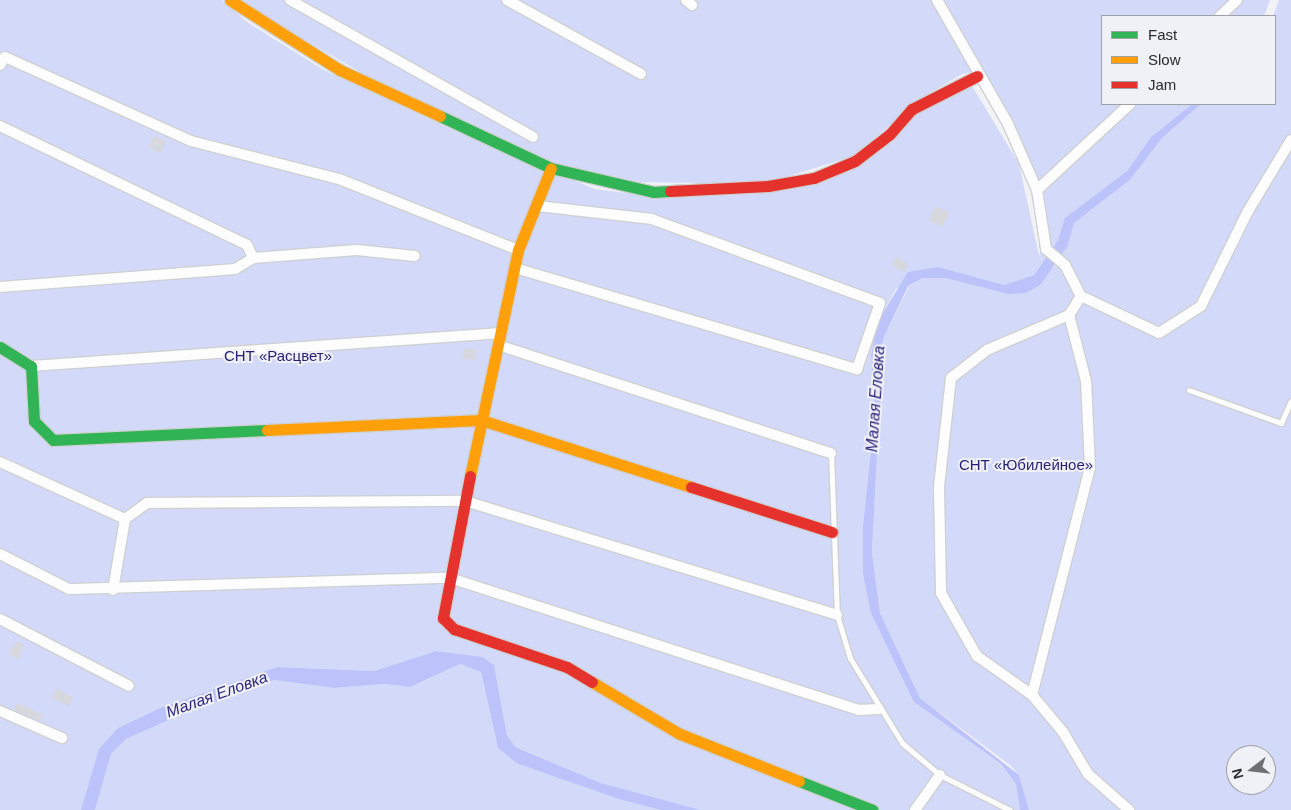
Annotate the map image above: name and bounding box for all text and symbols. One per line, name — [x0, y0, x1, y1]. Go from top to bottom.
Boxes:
legend — [1101, 15, 1276, 105]
text: Fast — [1148, 26, 1177, 43]
text: Slow — [1148, 51, 1181, 68]
text: Jam — [1148, 76, 1176, 93]
water label: Малая Еловка — [863, 345, 889, 453]
park label: СНТ «Расцвет» — [224, 347, 332, 365]
park label: СНТ «Юбилейное» — [959, 456, 1093, 474]
water label: Малая Еловка — [164, 668, 270, 722]
north arrow — [1226, 745, 1276, 795]
text: N — [1228, 767, 1247, 781]

